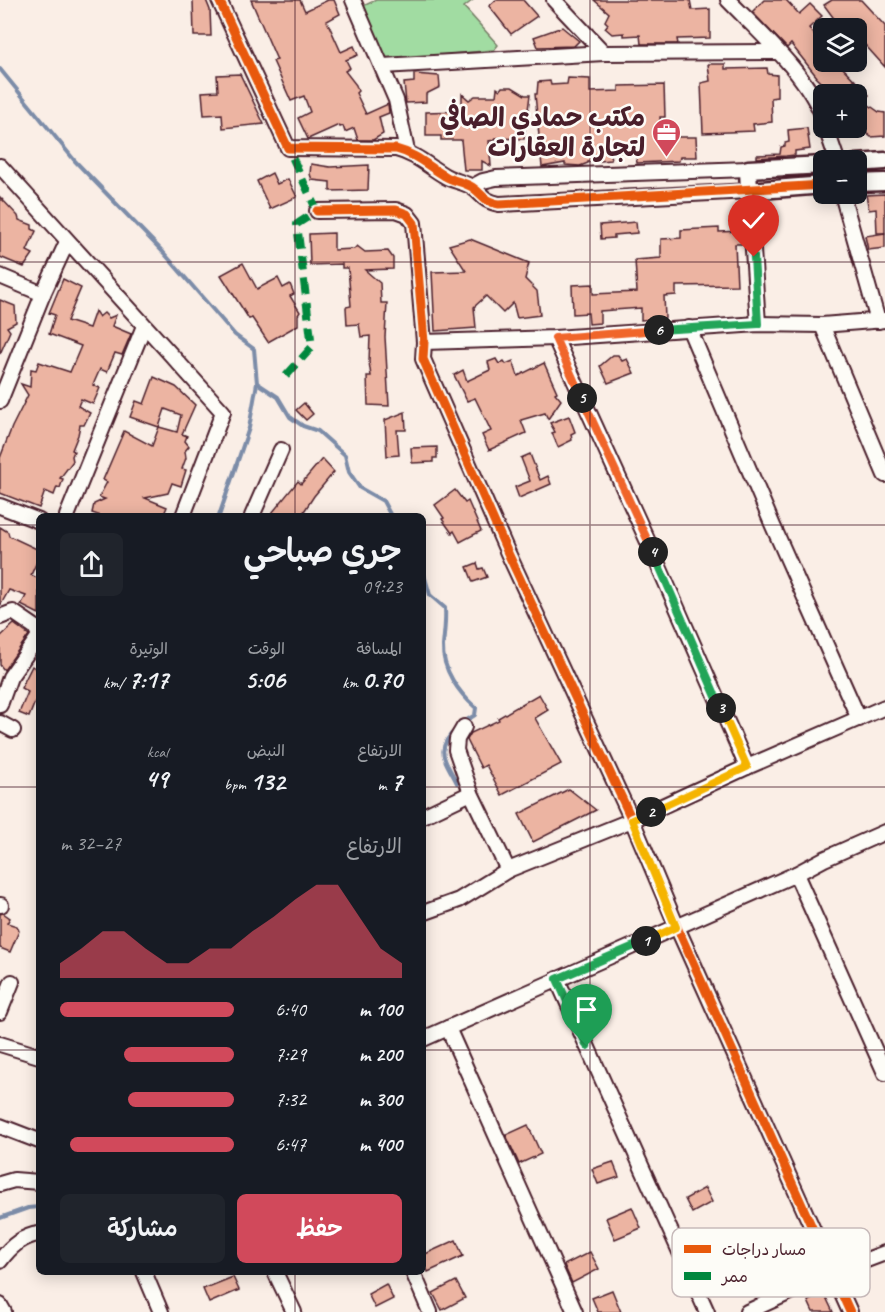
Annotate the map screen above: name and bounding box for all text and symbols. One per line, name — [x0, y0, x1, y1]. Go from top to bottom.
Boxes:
map controls — [813, 18, 867, 204]
button: layers — [813, 18, 867, 72]
button: + — [813, 84, 867, 138]
place label: مكتب حمادي الصافي لتجارة العقارات — [440, 98, 645, 164]
office icon: مكتب حمادي الصافي لتجارة العقارات — [650, 116, 682, 158]
button: − — [813, 150, 867, 204]
pin — [728, 195, 779, 257]
icon: check — [737, 204, 770, 237]
pin: 6 — [644, 315, 674, 345]
text: 6 — [655, 320, 663, 340]
pin: 5 — [567, 383, 597, 413]
text: 5 — [579, 388, 585, 408]
text: جري صباحي — [243, 530, 402, 572]
button: share — [60, 533, 123, 596]
pin: 4 — [638, 537, 668, 567]
text: 4 — [649, 542, 657, 562]
text: 09:23 — [362, 574, 402, 599]
text: الوتيرة — [129, 639, 168, 659]
text: الوقت — [248, 639, 285, 659]
text: المسافة — [356, 639, 402, 659]
text: 7:17 — [128, 663, 168, 696]
text: 5:06 — [245, 663, 285, 696]
text: 0.70 — [362, 663, 402, 696]
text: /km — [103, 673, 128, 693]
text: km — [342, 673, 362, 693]
pin: 3 — [706, 693, 736, 723]
text: 3 — [717, 698, 725, 718]
text: النبض — [247, 741, 285, 761]
text: الارتفاع — [357, 741, 402, 761]
text: kcal — [147, 742, 168, 762]
text: 49 — [145, 762, 168, 795]
text: 132 — [250, 765, 285, 798]
text: 7 — [390, 765, 402, 798]
text: bpm — [224, 775, 250, 795]
text: m — [378, 775, 390, 795]
pin: 2 — [636, 797, 666, 827]
text: 2 — [647, 802, 655, 822]
text: 27–32 m — [60, 831, 121, 856]
text: الارتفاع — [346, 834, 402, 859]
pin: 1 — [631, 926, 661, 956]
text: 1 — [642, 931, 650, 951]
pin — [561, 984, 612, 1046]
icon: arrive — [570, 993, 603, 1026]
text: 6:40 — [275, 997, 306, 1022]
text: 100 m — [359, 997, 402, 1022]
text: 7:29 — [275, 1042, 306, 1067]
text: 200 m — [359, 1042, 402, 1067]
text: 7:32 — [275, 1087, 306, 1112]
text: 300 m — [359, 1087, 402, 1112]
text: 6:47 — [275, 1132, 306, 1157]
text: 400 m — [359, 1132, 402, 1157]
button: مشاركة — [60, 1194, 225, 1263]
button: حفظ — [237, 1194, 402, 1263]
legend — [672, 1228, 870, 1297]
text: مسار دراجات — [722, 1240, 806, 1260]
text: ممر — [720, 1267, 748, 1287]

